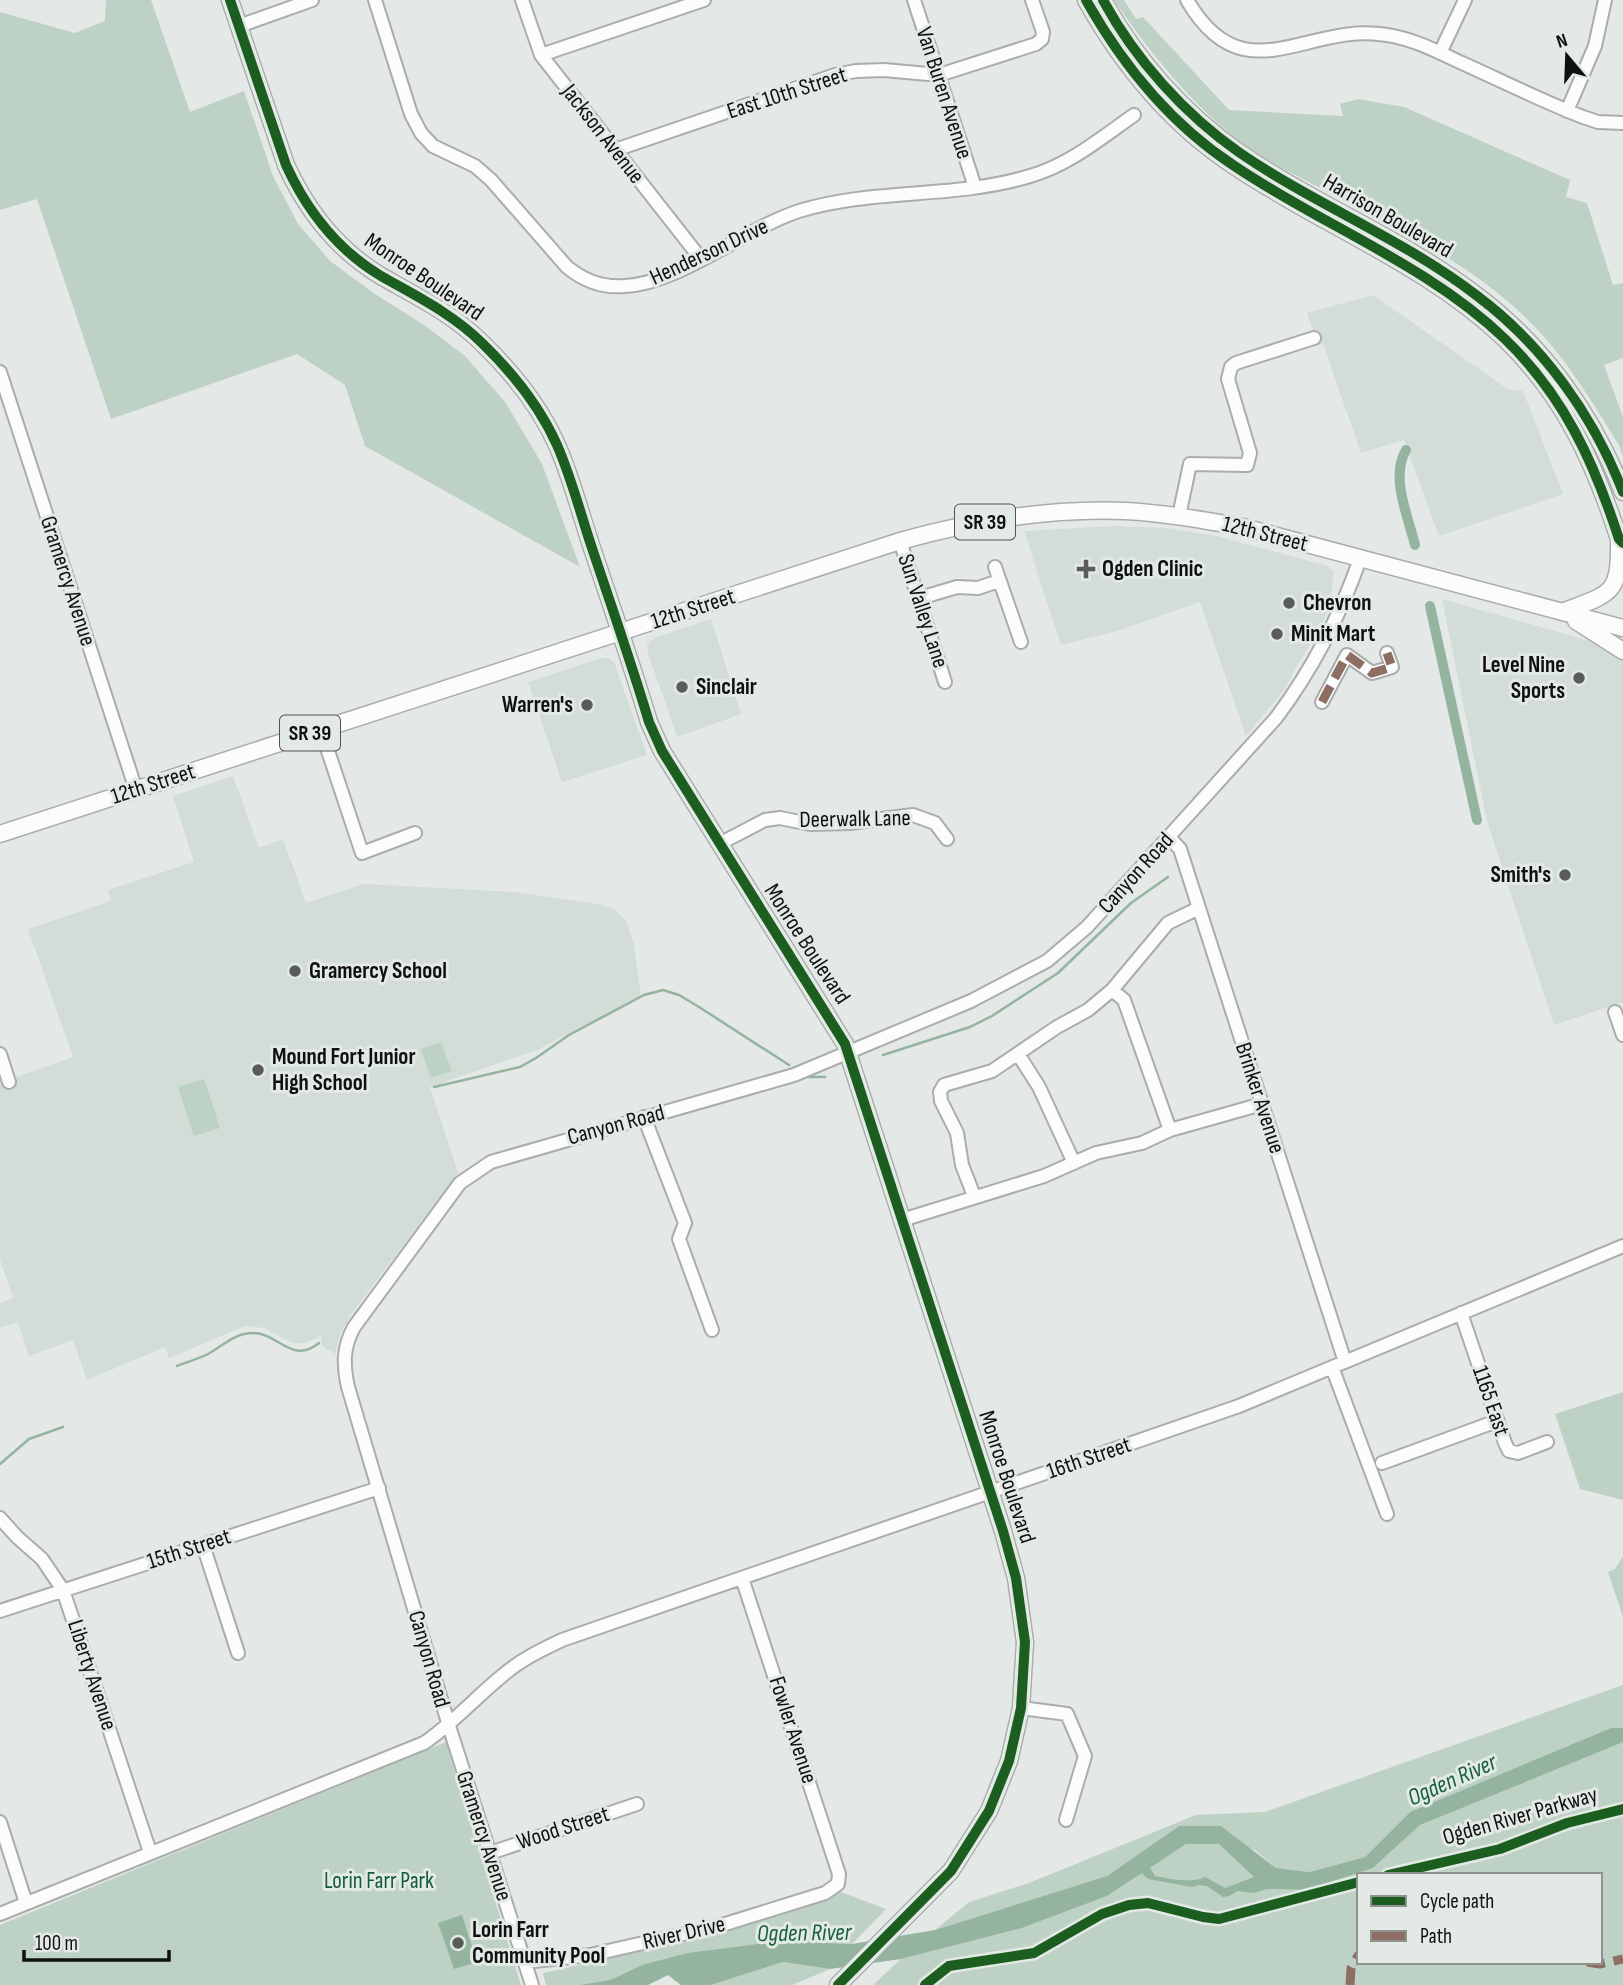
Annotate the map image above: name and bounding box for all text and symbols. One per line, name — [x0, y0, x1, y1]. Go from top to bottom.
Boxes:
north arrow — [1532, 21, 1602, 91]
street label: Van Buren Avenue — [910, 23, 978, 163]
text: N — [1553, 29, 1570, 54]
street label: East 10th Street — [724, 60, 850, 126]
street label: Jackson Avenue — [555, 78, 651, 189]
street label: Harrison Boulevard — [1318, 168, 1458, 264]
street label: Henderson Drive — [645, 212, 773, 292]
street label: Monroe Boulevard — [359, 227, 489, 327]
road number: SR 39 — [955, 504, 1015, 540]
street label: 12th Street — [1219, 510, 1311, 558]
street label: Gramercy Avenue — [34, 513, 102, 649]
street label: Sun Valley Lane — [891, 551, 955, 671]
place label: Ogden Clinic — [1102, 555, 1203, 583]
marker: Ogden Clinic — [1076, 559, 1096, 579]
street label: 12th Street — [647, 582, 739, 636]
place label: Chevron — [1303, 589, 1371, 617]
marker: Chevron — [1281, 595, 1297, 611]
place label: Minit Mart — [1291, 620, 1376, 648]
marker: Minit Mart — [1269, 626, 1285, 642]
place label: Level Nine Sports — [1482, 651, 1565, 705]
marker: Level Nine Sports — [1571, 670, 1587, 686]
place label: Sinclair — [696, 673, 757, 701]
marker: Sinclair — [674, 679, 690, 695]
place label: Warren's — [502, 691, 573, 719]
marker: Warren's — [579, 697, 595, 713]
road number: SR 39 — [280, 716, 340, 750]
street label: 12th Street — [107, 757, 199, 811]
street label: Deerwalk Lane — [799, 804, 911, 834]
street label: Canyon Road — [1092, 827, 1180, 919]
place label: Smith's — [1490, 861, 1551, 889]
marker: Smith's — [1557, 867, 1573, 883]
street label: Monroe Boulevard — [758, 879, 856, 1009]
place label: Gramercy School — [309, 957, 447, 985]
marker: Gramercy School — [287, 963, 303, 979]
street label: Brinker Avenue — [1229, 1039, 1291, 1157]
place label: Mound Fort Junior High School — [272, 1043, 416, 1097]
marker: Mound Fort Junior High School — [250, 1062, 266, 1078]
street label: Canyon Road — [564, 1099, 668, 1151]
street label: 1165 East — [1466, 1362, 1516, 1440]
street label: Monroe Boulevard — [972, 1407, 1042, 1547]
street label: 16th Street — [1043, 1431, 1135, 1485]
street label: 15th Street — [144, 1522, 234, 1576]
street label: Canyon Road — [402, 1607, 456, 1711]
street label: Liberty Avenue — [61, 1616, 123, 1734]
street label: Fowler Avenue — [763, 1673, 823, 1787]
water label: Ogden River — [1403, 1747, 1502, 1812]
street label: Gramercy Avenue — [450, 1768, 518, 1904]
street label: Ogden River Parkway — [1439, 1780, 1601, 1851]
street label: Wood Street — [513, 1800, 613, 1856]
park label: Lorin Farr Park — [324, 1867, 434, 1895]
legend — [1357, 1873, 1602, 1964]
text: Cycle path — [1420, 1889, 1494, 1914]
street label: River Drive — [640, 1910, 728, 1956]
place label: Lorin Farr Community Pool — [472, 1916, 605, 1970]
scale bar — [24, 1918, 170, 1962]
water label: Ogden River — [756, 1918, 853, 1948]
text: Path — [1420, 1924, 1452, 1949]
text: 100 m — [35, 1931, 78, 1956]
marker: Lorin Farr Community Pool — [450, 1935, 466, 1951]

